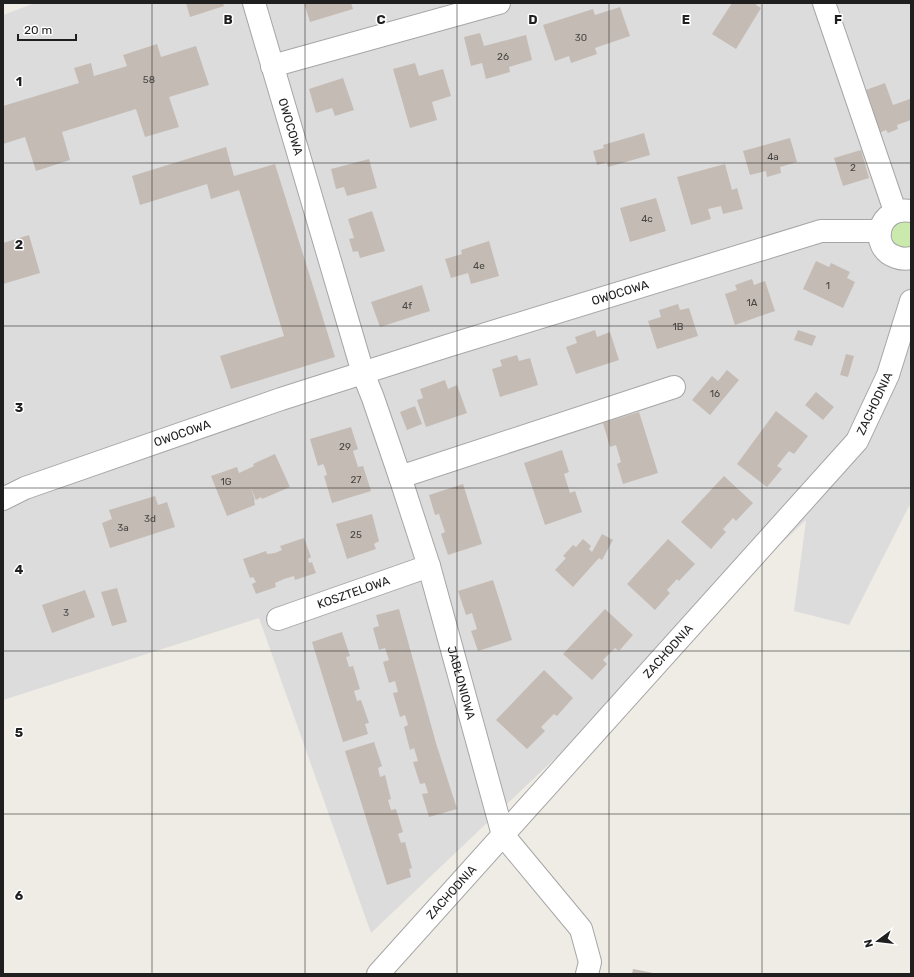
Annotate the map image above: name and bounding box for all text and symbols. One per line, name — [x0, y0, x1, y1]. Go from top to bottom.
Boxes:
text: B — [223, 12, 233, 27]
text: C — [376, 12, 386, 27]
text: D — [528, 12, 538, 27]
text: E — [682, 12, 690, 27]
text: F — [834, 12, 842, 27]
scale bar — [18, 16, 76, 42]
text: 20 m — [24, 23, 52, 37]
house number: 30 — [575, 32, 587, 44]
house number: 26 — [497, 51, 509, 63]
text: 1 — [16, 74, 22, 89]
house number: 58 — [143, 74, 155, 86]
street label: OWOCOWA — [275, 96, 306, 157]
house number: 4a — [767, 151, 779, 163]
house number: 2 — [850, 162, 856, 174]
house number: 4c — [641, 213, 653, 225]
text: 2 — [15, 237, 23, 252]
house number: 4e — [473, 260, 485, 272]
street label: OWOCOWA — [590, 277, 650, 308]
house number: 1 — [826, 280, 830, 292]
house number: 1A — [747, 297, 758, 309]
house number: 4f — [402, 300, 412, 312]
house number: 1B — [673, 321, 684, 333]
street label: ZACHODNIA — [854, 370, 895, 437]
house number: 16 — [710, 388, 720, 400]
text: 3 — [15, 400, 24, 415]
street label: OWOCOWA — [152, 417, 212, 450]
house number: 29 — [339, 441, 351, 453]
house number: 27 — [351, 474, 362, 486]
house number: 1G — [220, 476, 232, 488]
house number: 3d — [144, 513, 156, 525]
house number: 3a — [117, 522, 129, 534]
house number: 25 — [350, 529, 362, 541]
text: 4 — [15, 562, 24, 577]
street label: KOSZTELOWA — [315, 573, 392, 612]
house number: 3 — [63, 607, 69, 619]
street label: ZACHODNIA — [640, 621, 696, 681]
street label: JABŁONIOWA — [444, 645, 478, 721]
text: 5 — [15, 725, 23, 740]
street label: ZACHODNIA — [424, 862, 479, 922]
text: 6 — [15, 888, 24, 903]
north arrow — [858, 921, 898, 961]
text: N — [861, 938, 876, 949]

